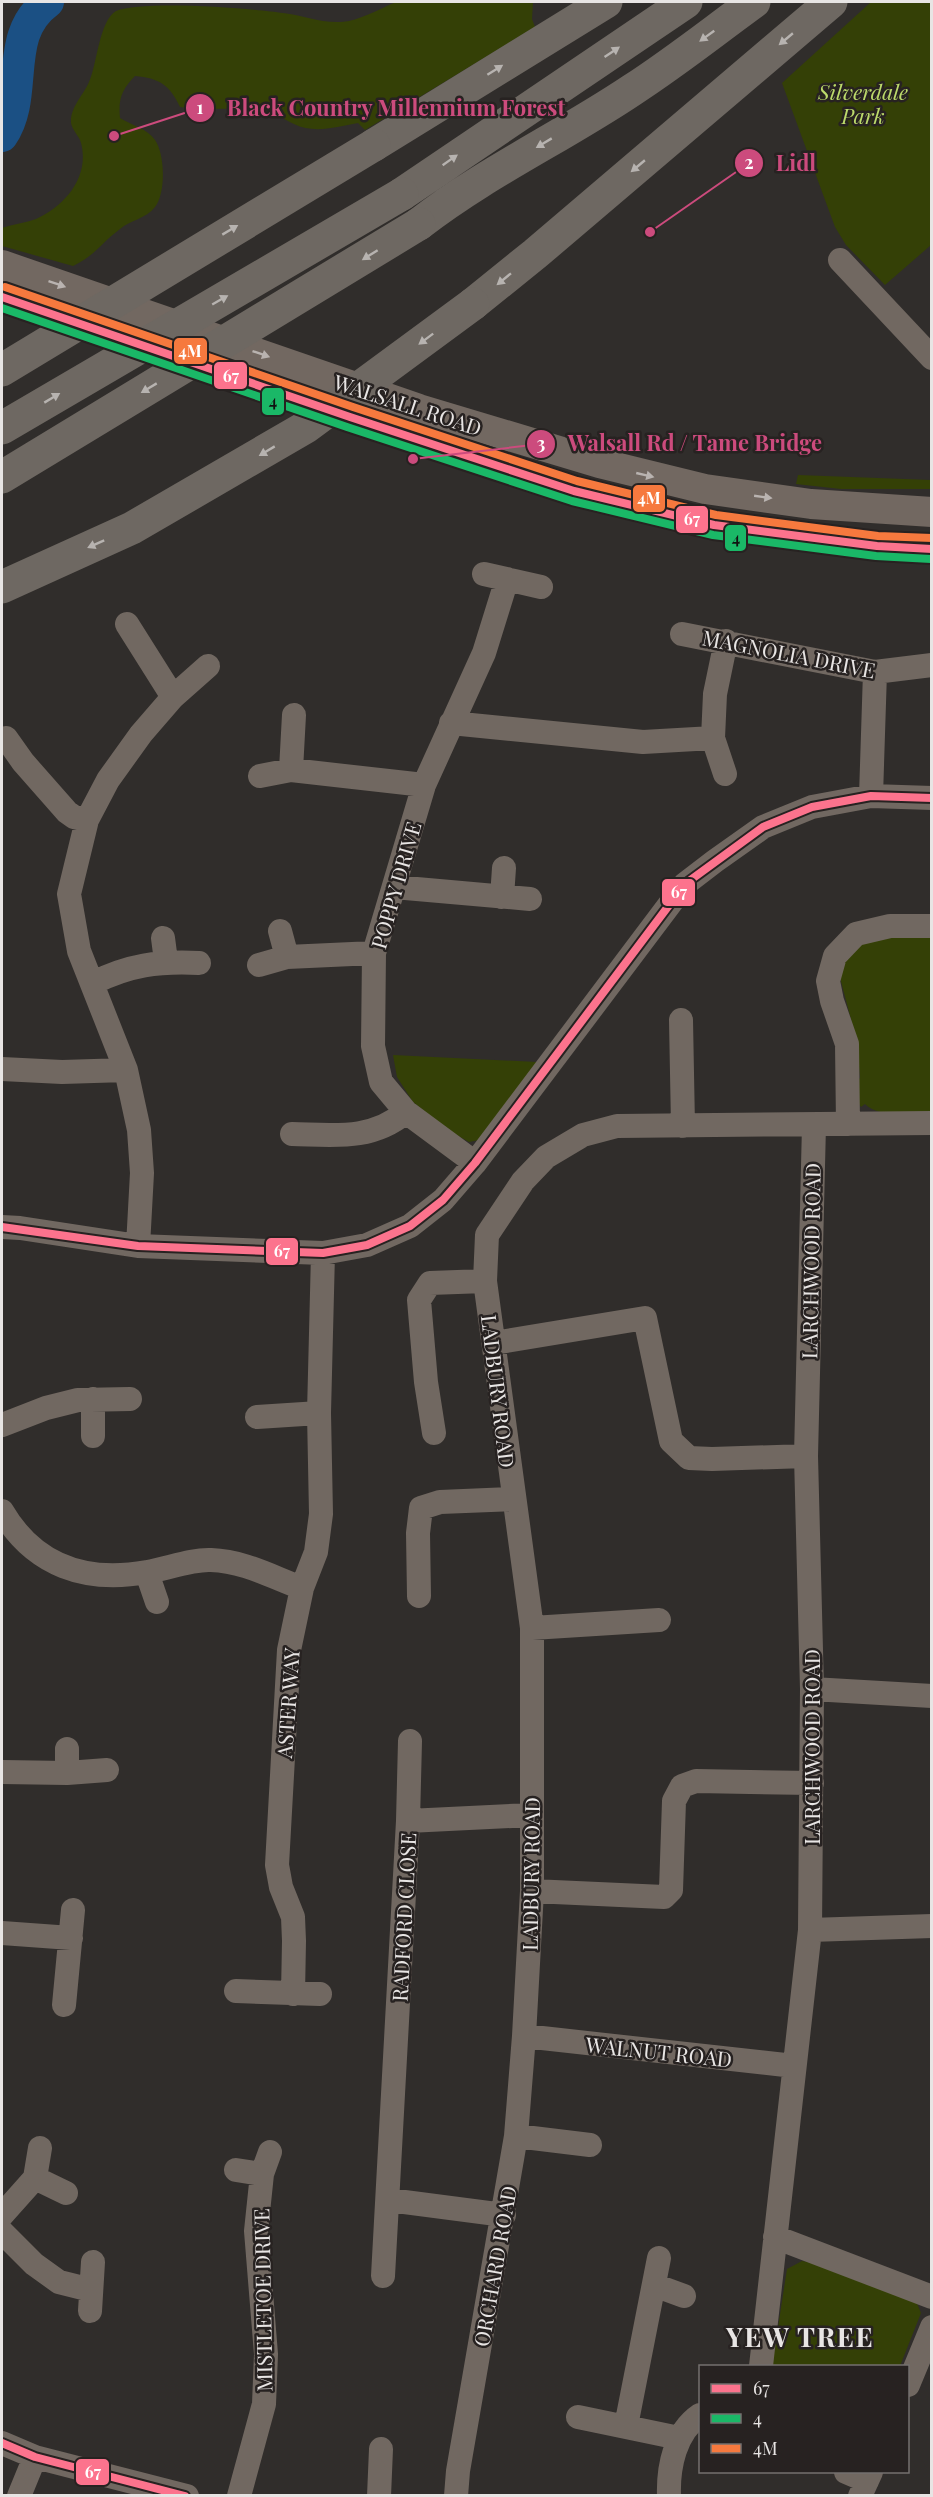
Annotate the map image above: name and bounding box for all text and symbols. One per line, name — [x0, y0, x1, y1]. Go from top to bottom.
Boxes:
one-way arrow — [699, 30, 715, 42]
one-way arrow — [778, 33, 794, 46]
one-way arrow — [603, 46, 619, 58]
one-way arrow — [487, 65, 503, 76]
park label: Silverdale Park — [817, 77, 908, 129]
callout: Black Country Millennium Forest — [185, 88, 578, 128]
text: Black Country Millennium Forest — [227, 92, 565, 122]
text: 1 — [197, 95, 204, 119]
one-way arrow — [536, 137, 552, 148]
callout: Lidl — [734, 143, 828, 183]
text: Lidl — [776, 147, 816, 177]
text: 2 — [744, 150, 754, 174]
one-way arrow — [441, 154, 457, 166]
one-way arrow — [631, 159, 646, 172]
one-way arrow — [222, 225, 238, 236]
one-way arrow — [362, 249, 378, 260]
one-way arrow — [496, 273, 512, 286]
one-way arrow — [48, 279, 66, 289]
one-way arrow — [212, 294, 228, 305]
one-way arrow — [418, 332, 433, 344]
line badge: 4M — [173, 337, 208, 365]
text: 4M — [178, 340, 202, 361]
one-way arrow — [252, 350, 270, 359]
line badge: 67 — [213, 361, 248, 390]
text: 67 — [223, 365, 240, 386]
street label: WALSALL ROAD — [330, 367, 485, 441]
one-way arrow — [140, 383, 157, 393]
line badge: 4 — [261, 387, 285, 416]
text: 4 — [269, 390, 277, 411]
one-way arrow — [44, 393, 60, 404]
callout: Walsall Rd / Tame Bridge — [526, 424, 835, 464]
text: Walsall Rd / Tame Bridge — [567, 427, 822, 457]
text: 3 — [537, 431, 546, 455]
one-way arrow — [258, 446, 275, 456]
one-way arrow — [636, 470, 654, 480]
line badge: 4M — [632, 484, 666, 513]
text: 4M — [637, 487, 661, 508]
one-way arrow — [753, 492, 772, 501]
line badge: 67 — [675, 505, 709, 534]
text: 67 — [684, 508, 701, 529]
line badge: 4 — [724, 524, 747, 552]
text: 4 — [732, 527, 740, 548]
one-way arrow — [87, 540, 104, 549]
street label: MAGNOLIA DRIVE — [700, 622, 878, 684]
street label: POPPY DRIVE — [363, 818, 427, 952]
line badge: 67 — [661, 878, 696, 907]
text: 67 — [671, 881, 688, 902]
street label: LARCHWOOD ROAD — [794, 1163, 826, 1359]
line badge: 67 — [265, 1237, 299, 1266]
text: 67 — [274, 1240, 291, 1261]
street label: LADBURY ROAD — [476, 1313, 522, 1469]
street label: ASTER WAY — [269, 1646, 305, 1760]
street label: LARCHWOOD ROAD — [797, 1649, 825, 1845]
street label: LADBURY ROAD — [515, 1797, 545, 1951]
street label: RADFORD CLOSE — [385, 1832, 421, 2002]
street label: WALNUT ROAD — [584, 2029, 733, 2073]
street label: ORCHARD ROAD — [466, 2183, 522, 2349]
street label: MISTLETOE DRIVE — [246, 2208, 278, 2392]
district label: YEW TREE — [725, 2318, 874, 2354]
legend — [699, 2365, 909, 2473]
text: 67 — [753, 2376, 770, 2400]
text: 4 — [753, 2406, 762, 2430]
text: 4M — [753, 2436, 778, 2460]
line badge: 67 — [75, 2458, 110, 2486]
text: 67 — [85, 2461, 102, 2482]

